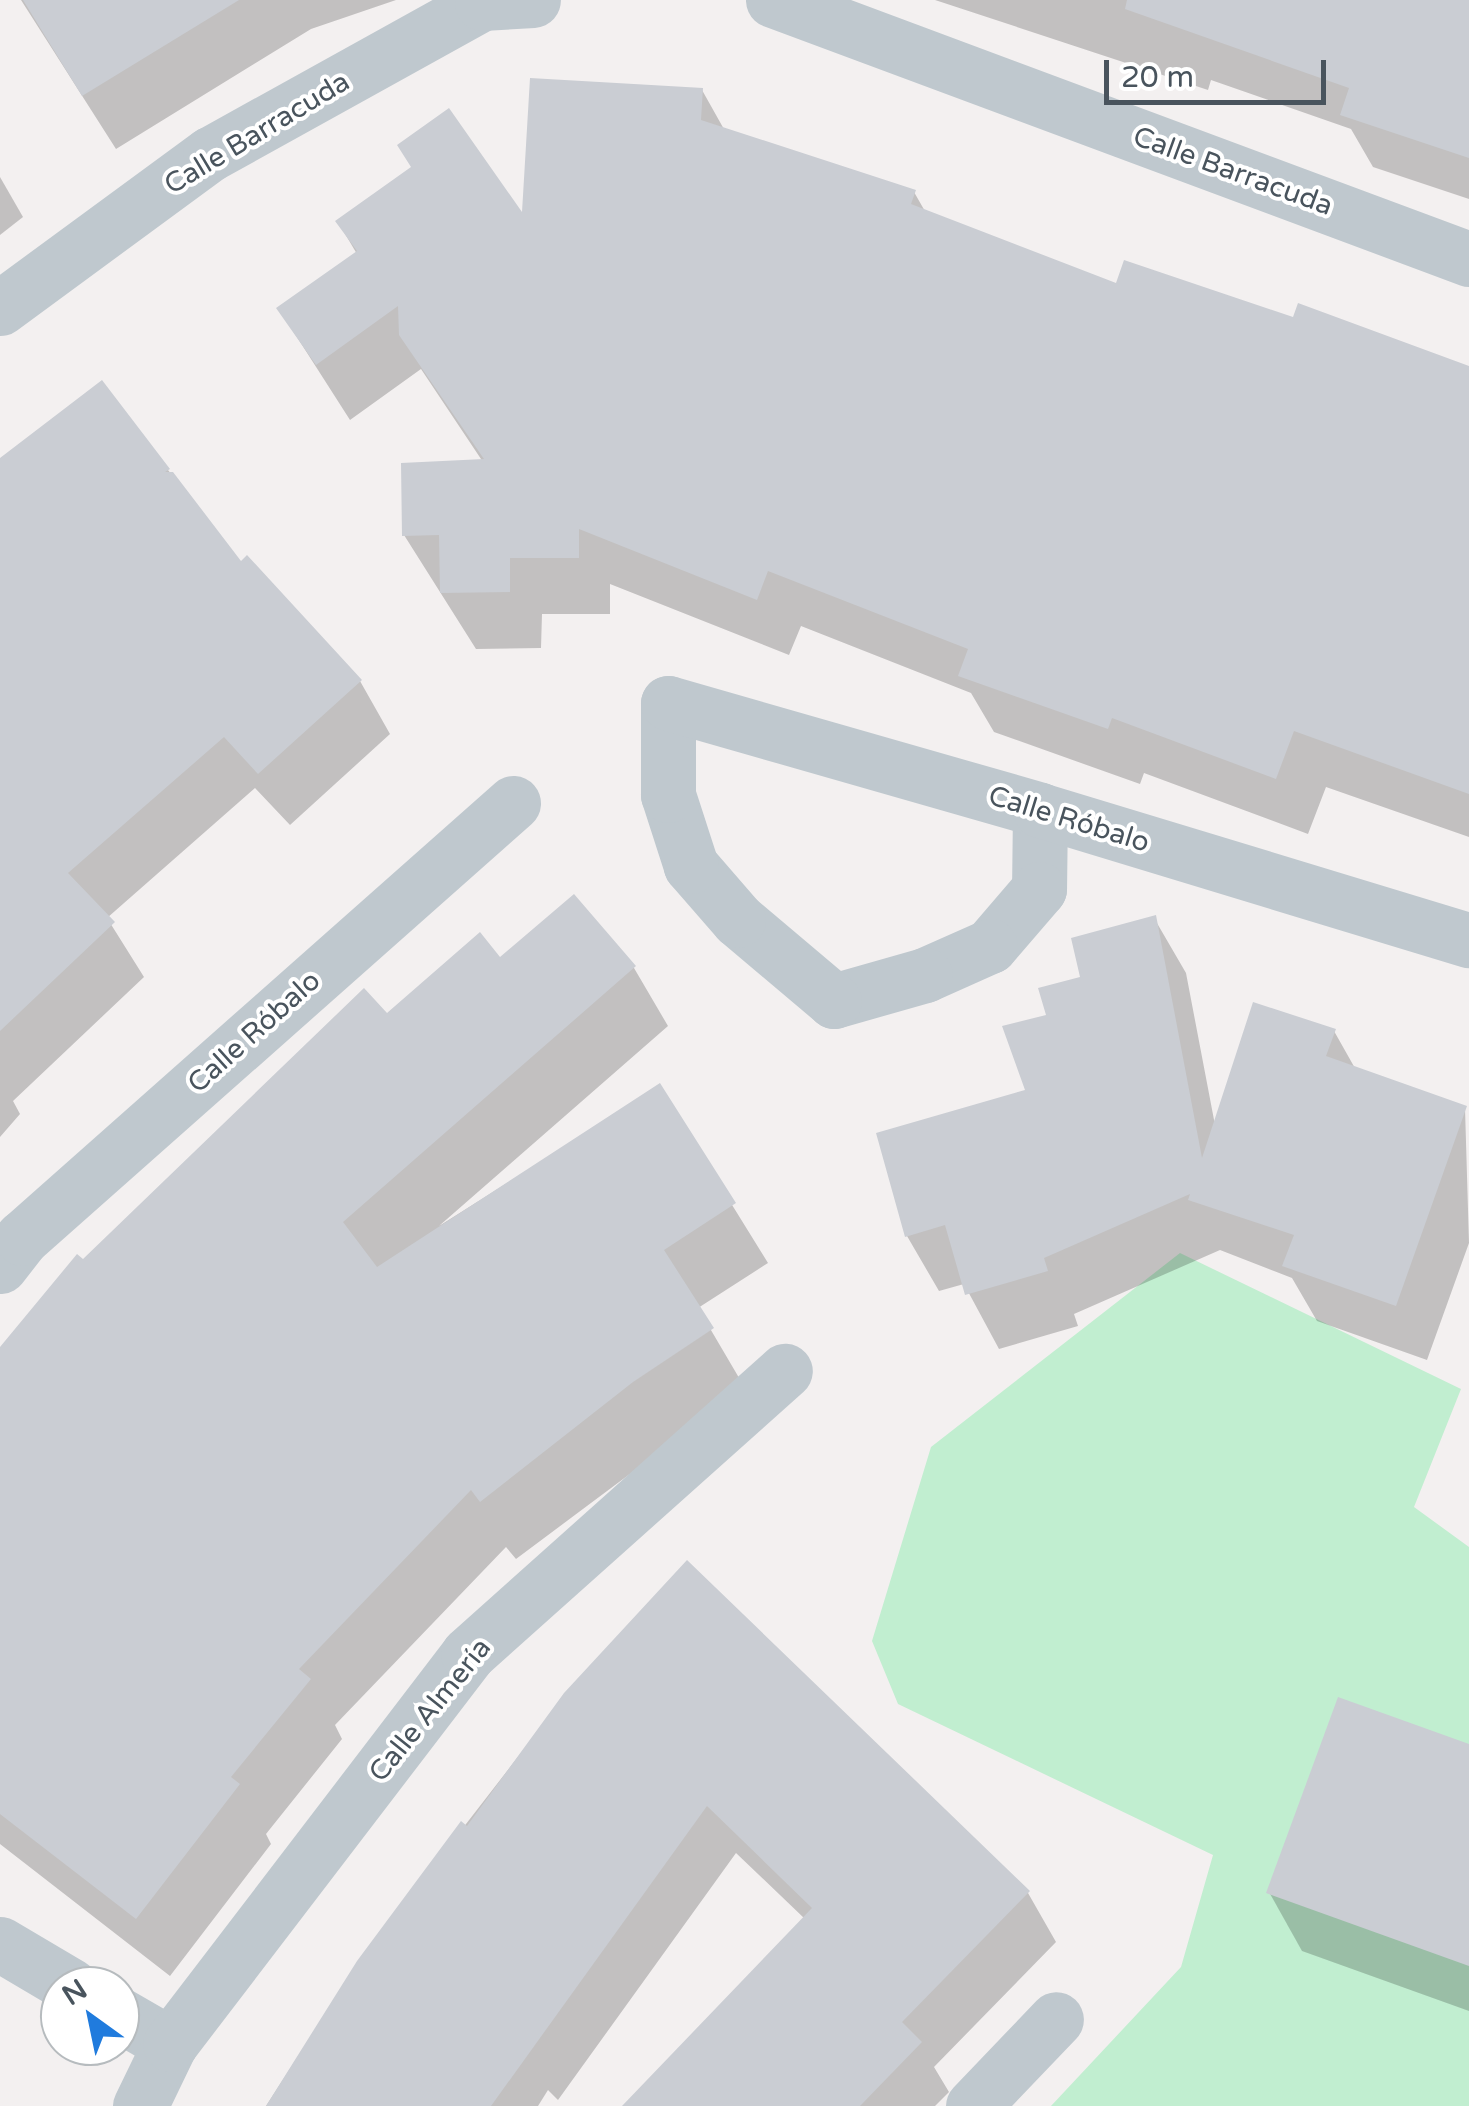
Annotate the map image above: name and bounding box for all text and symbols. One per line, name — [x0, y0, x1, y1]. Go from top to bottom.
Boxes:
scale bar — [1109, 40, 1332, 102]
text: 20 m — [1121, 59, 1194, 96]
street label: Calle Barracuda — [158, 65, 356, 201]
street label: Calle Barracuda — [1129, 119, 1337, 223]
street label: Calle Róbalo — [984, 779, 1154, 859]
street label: Calle Róbalo — [181, 964, 327, 1100]
street label: Calle Almería — [362, 1631, 498, 1789]
north arrow — [40, 1966, 140, 2066]
text: N — [56, 1972, 93, 2013]

